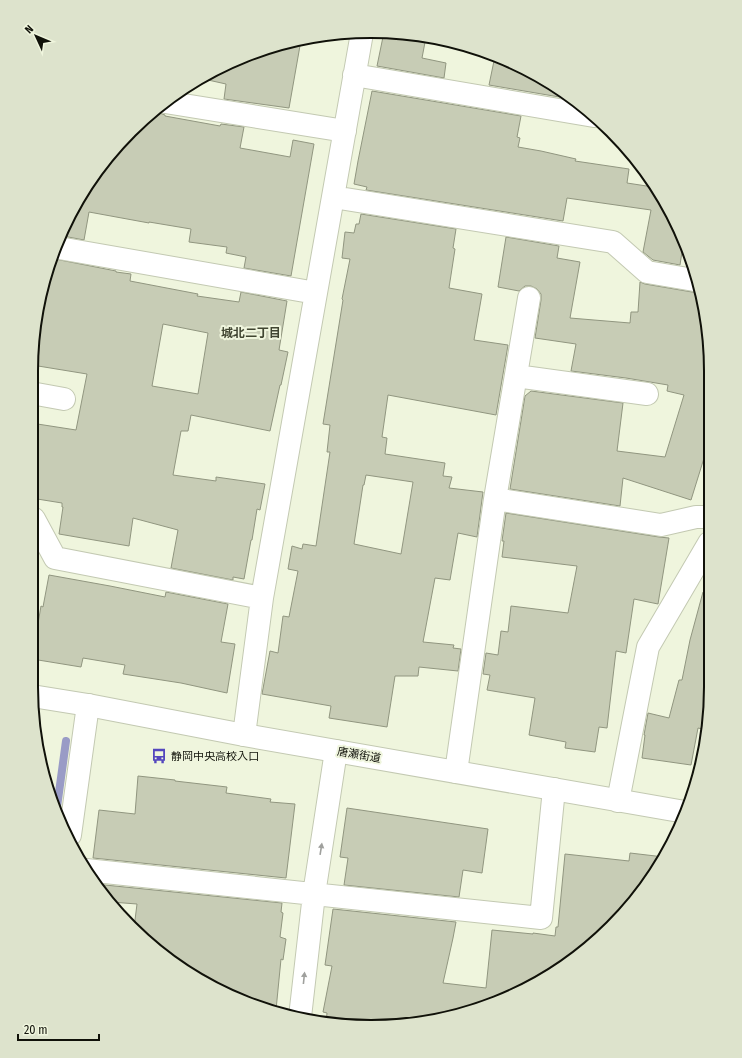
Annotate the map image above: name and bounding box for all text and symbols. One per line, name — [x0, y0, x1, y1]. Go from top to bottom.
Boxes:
north arrow — [16, 16, 56, 56]
text: N — [22, 23, 36, 36]
district label: 城北二丁目 — [221, 326, 281, 340]
street label: 唐瀬街道 — [336, 745, 382, 765]
bus stop icon: 静岡中央高校入口 — [150, 747, 168, 765]
place label: 静岡中央高校入口 — [171, 750, 259, 763]
one-way arrow — [318, 843, 324, 855]
one-way arrow — [301, 972, 308, 984]
scale bar — [18, 1016, 99, 1042]
text: 20 m — [24, 1023, 48, 1037]

